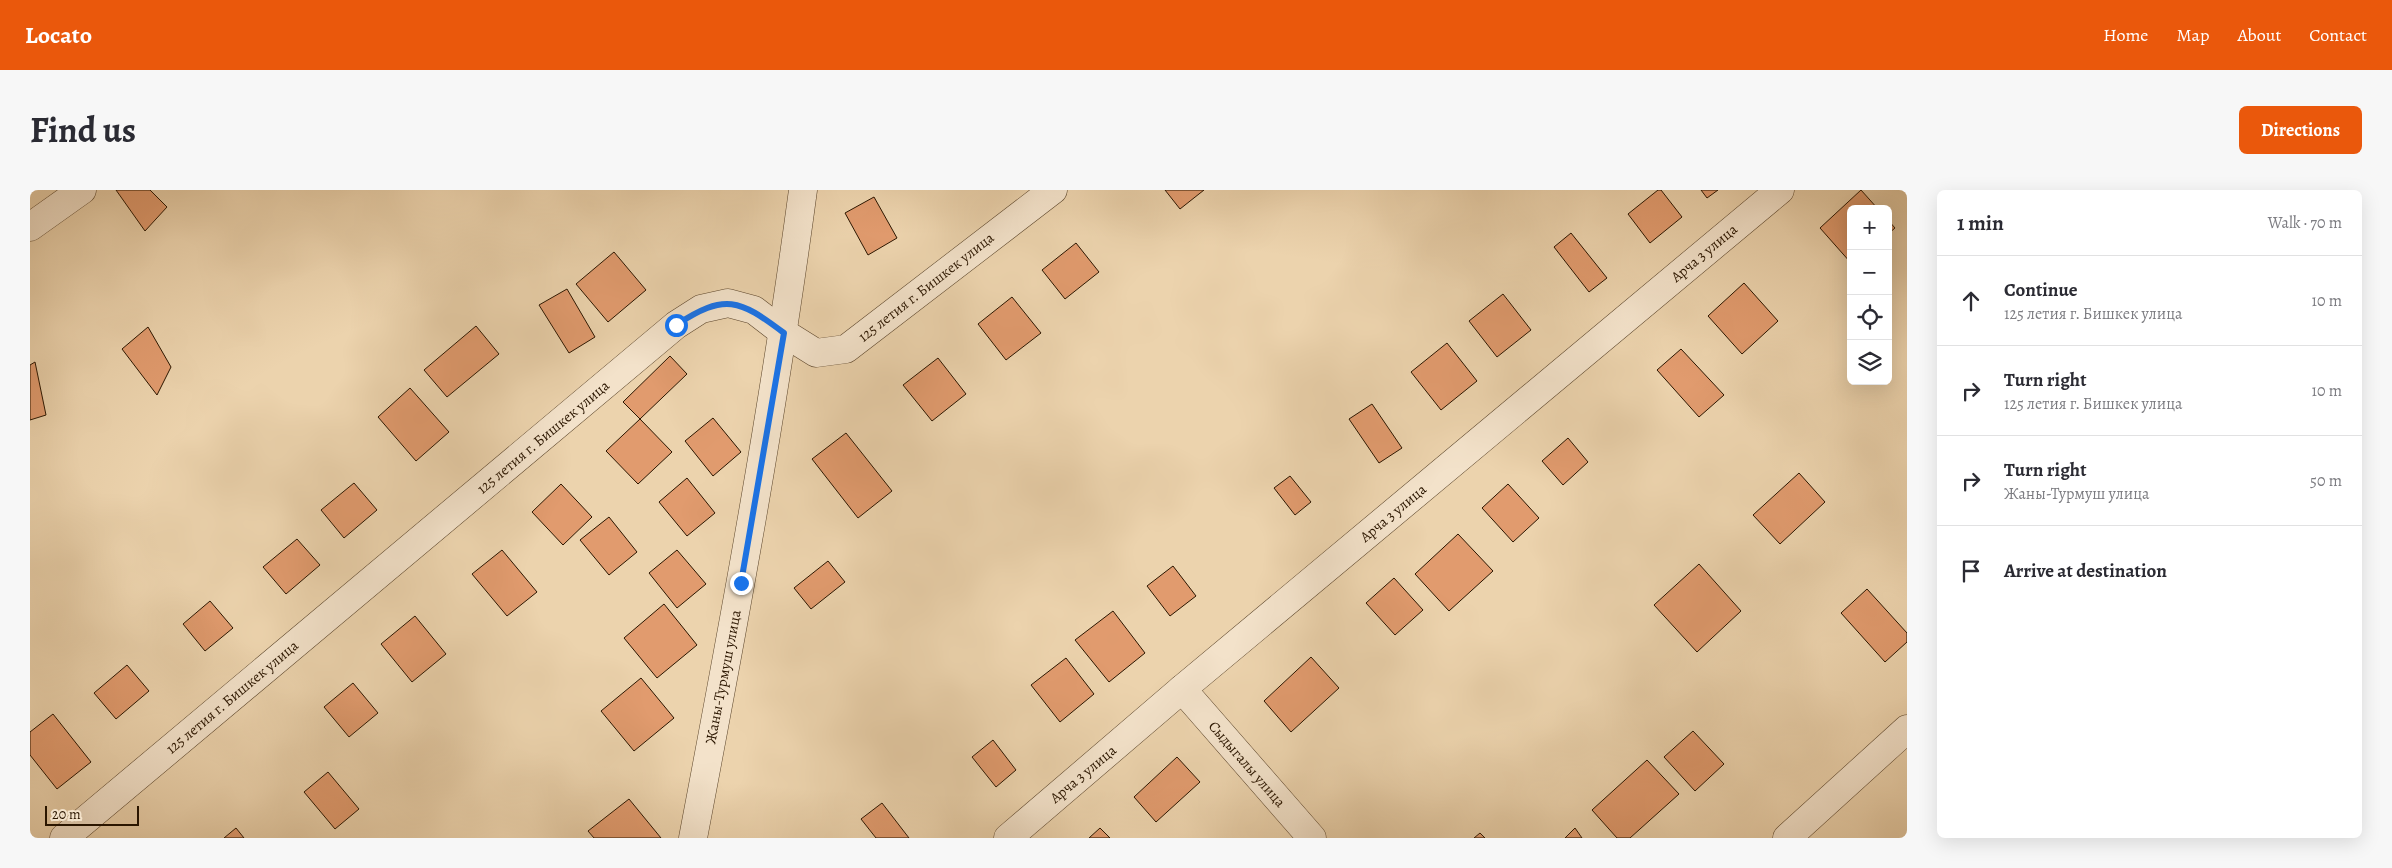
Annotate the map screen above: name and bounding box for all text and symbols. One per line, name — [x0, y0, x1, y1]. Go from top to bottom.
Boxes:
text: Locato — [25, 19, 92, 51]
text: Home — [2103, 23, 2148, 47]
text: Map — [2176, 23, 2209, 47]
text: About — [2237, 23, 2281, 47]
text: Contact — [2309, 23, 2367, 47]
text: Find us — [30, 106, 136, 154]
button: Directions — [2239, 106, 2362, 154]
map controls — [1847, 205, 1892, 385]
button: + — [1847, 205, 1892, 250]
text: 1 min — [1957, 209, 2004, 237]
text: Walk · 70 m — [2268, 212, 2342, 234]
street label: Арча 3 улица — [1666, 219, 1741, 287]
street label: 125 летия г. Бишкек улица — [854, 228, 998, 346]
button: − — [1847, 250, 1892, 295]
text: Continue — [2004, 277, 2078, 303]
icon: ahead — [1957, 287, 1985, 315]
text: 10 m — [2312, 290, 2342, 312]
button: locate — [1847, 295, 1892, 340]
text: 125 летия г. Бишкек улица — [2004, 303, 2182, 325]
route start — [665, 314, 688, 337]
button: layers — [1847, 340, 1892, 385]
text: Turn right — [2004, 367, 2086, 393]
street label: 125 летия г. Бишкек улица — [472, 376, 614, 498]
icon: right — [1957, 377, 1985, 405]
text: 10 m — [2312, 380, 2342, 402]
text: 125 летия г. Бишкек улица — [2004, 393, 2182, 415]
text: Turn right — [2004, 457, 2086, 483]
icon: right — [1957, 467, 1985, 495]
text: 50 m — [2310, 470, 2342, 492]
street label: Арча 3 улица — [1355, 479, 1430, 547]
text: Жаны-Турмуш улица — [2004, 483, 2149, 505]
icon: arrive — [1957, 557, 1985, 585]
text: Arrive at destination — [2004, 558, 2167, 584]
route end — [730, 572, 753, 595]
street label: Жаны-Турмуш улица — [700, 608, 746, 746]
street label: 125 летия г. Бишкек улица — [161, 636, 303, 758]
street label: Сыдыгалы улица — [1204, 717, 1290, 812]
street label: Арча 3 улица — [1045, 740, 1120, 808]
scale bar — [45, 803, 139, 826]
text: 20 m — [52, 805, 81, 824]

